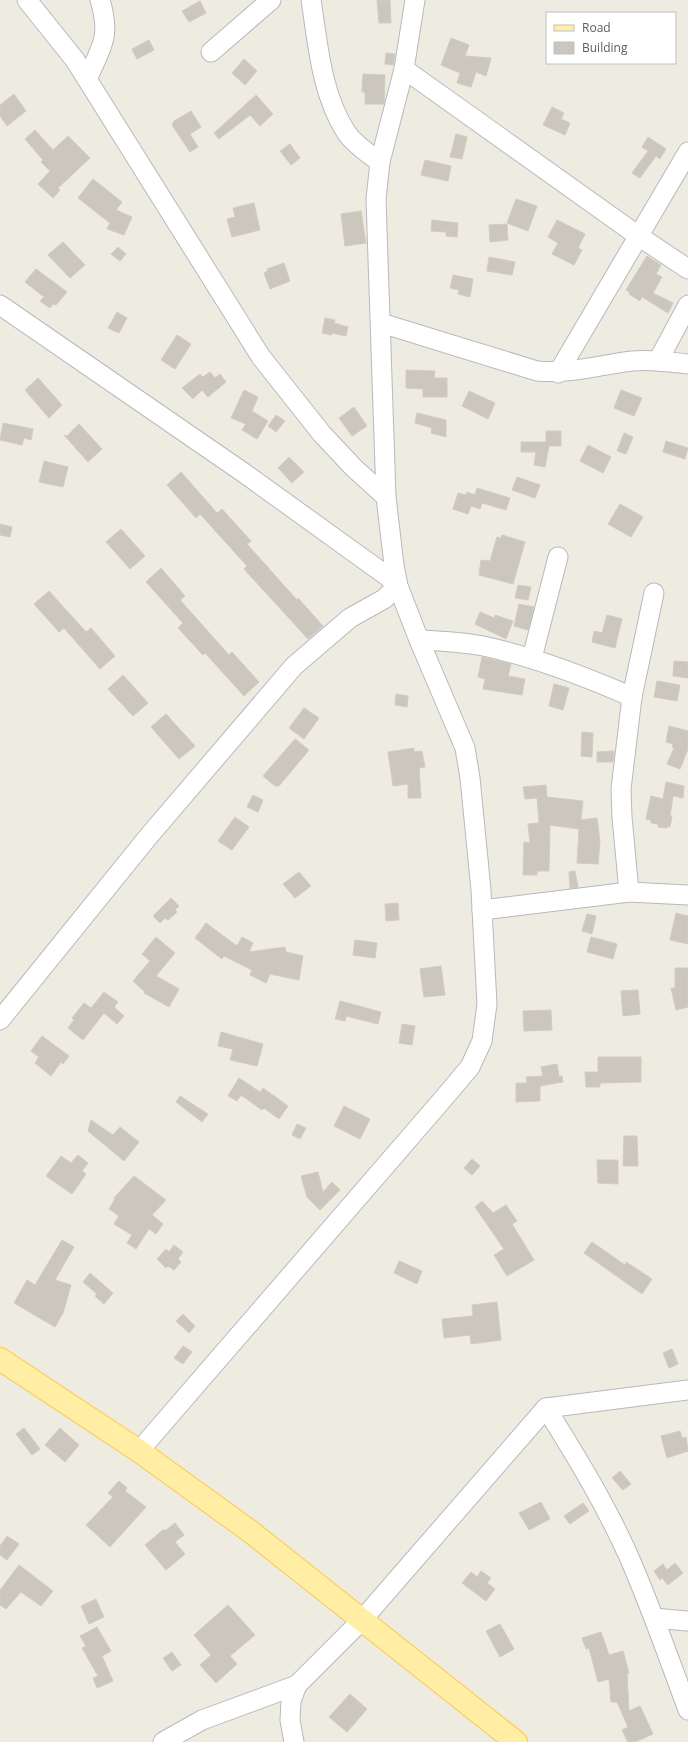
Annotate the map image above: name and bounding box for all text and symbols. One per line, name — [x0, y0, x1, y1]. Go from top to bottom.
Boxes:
legend — [546, 12, 676, 64]
text: Road — [582, 19, 611, 36]
text: Building — [582, 39, 628, 56]

